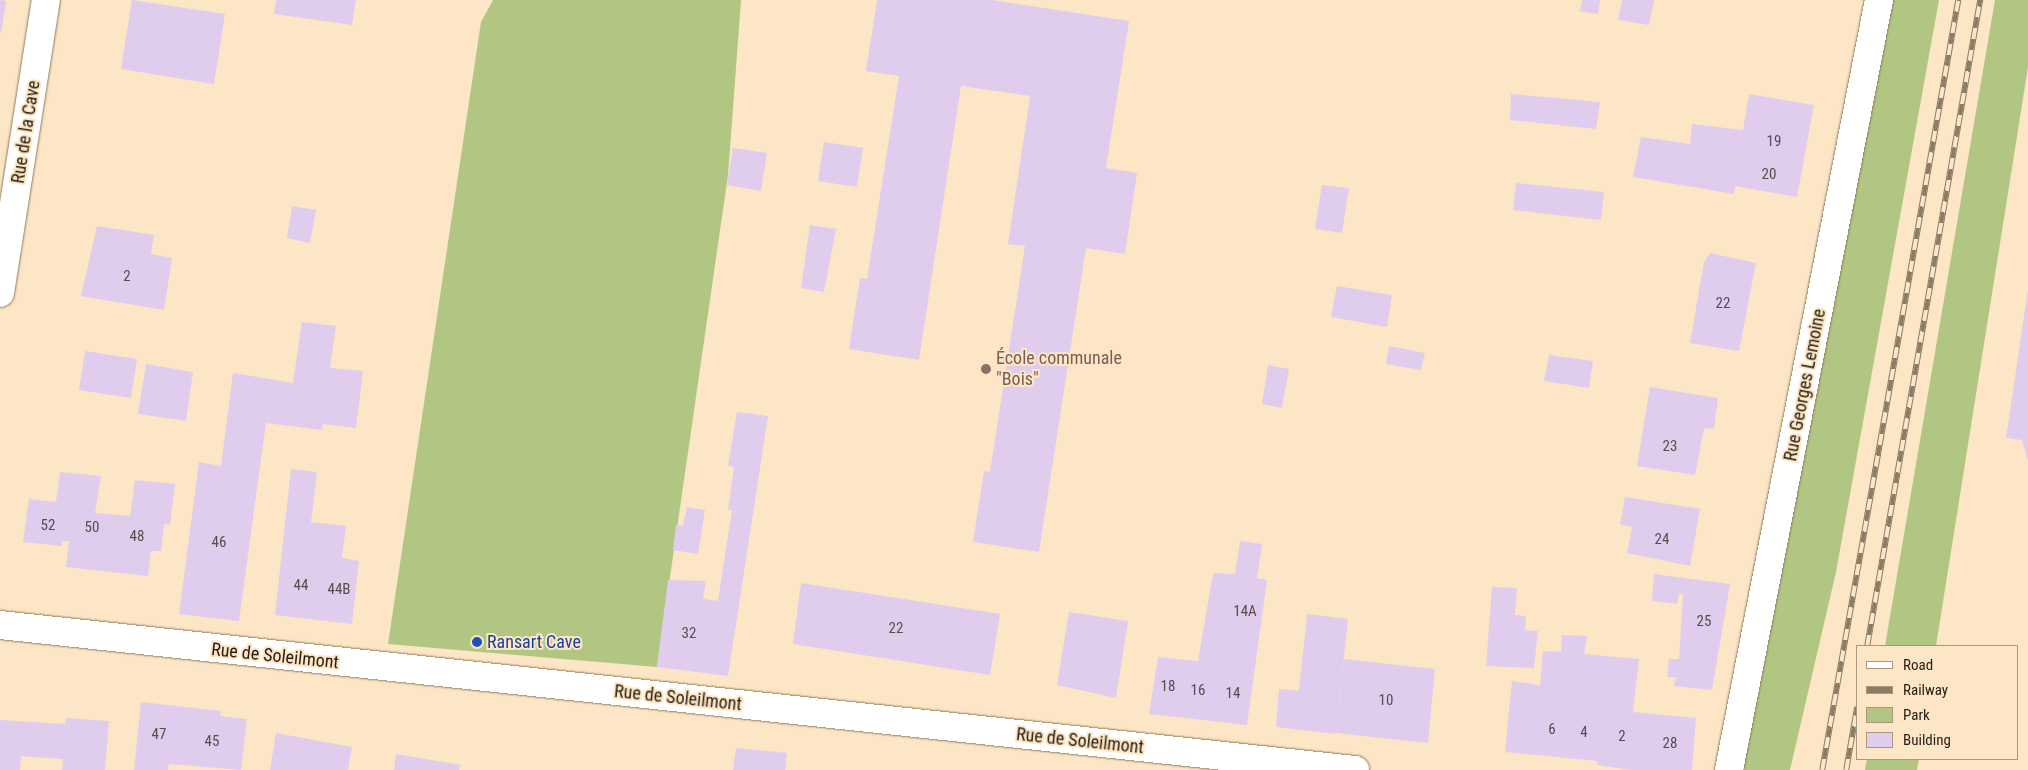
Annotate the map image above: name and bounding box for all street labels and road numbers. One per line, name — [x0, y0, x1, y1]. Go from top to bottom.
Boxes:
street label: Rue de la Cave — [7, 79, 45, 185]
street label: Rue Georges Lemoine — [1780, 307, 1830, 463]
street label: Rue de Soleilmont — [210, 639, 340, 673]
street label: Rue de Soleilmont — [613, 681, 743, 715]
street label: Rue de Soleilmont — [1015, 724, 1145, 758]

